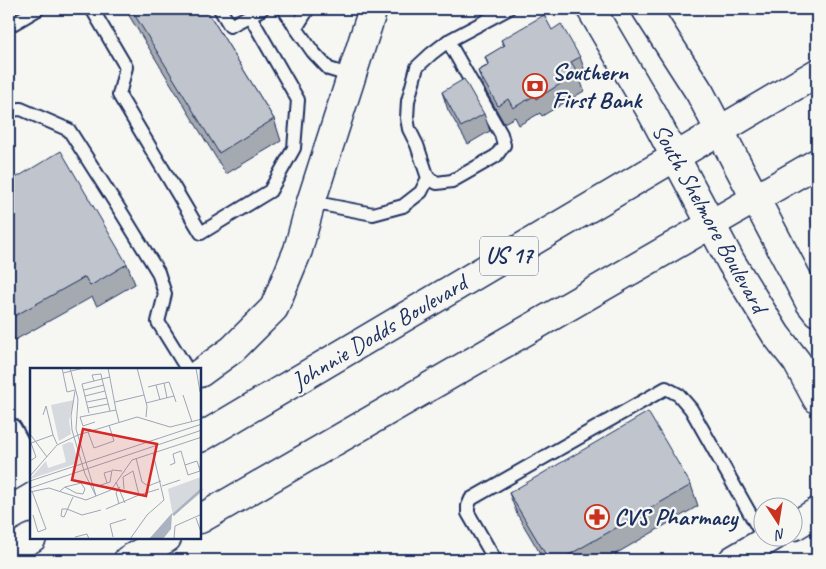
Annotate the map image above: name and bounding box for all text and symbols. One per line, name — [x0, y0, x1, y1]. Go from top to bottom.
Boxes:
place label: Southern First Bank — [552, 57, 643, 115]
bank icon: Southern First Bank — [522, 73, 548, 99]
street label: South Shelmore Boulevard — [646, 118, 776, 321]
road number: US 17 — [480, 237, 538, 276]
street label: Johnnie Dodds Boulevard — [285, 266, 475, 397]
inset map — [30, 368, 201, 539]
north arrow — [754, 496, 804, 546]
place label: CVS Pharmacy — [614, 502, 739, 532]
pharmacy icon: CVS Pharmacy — [584, 504, 610, 530]
text: N — [772, 525, 787, 544]

